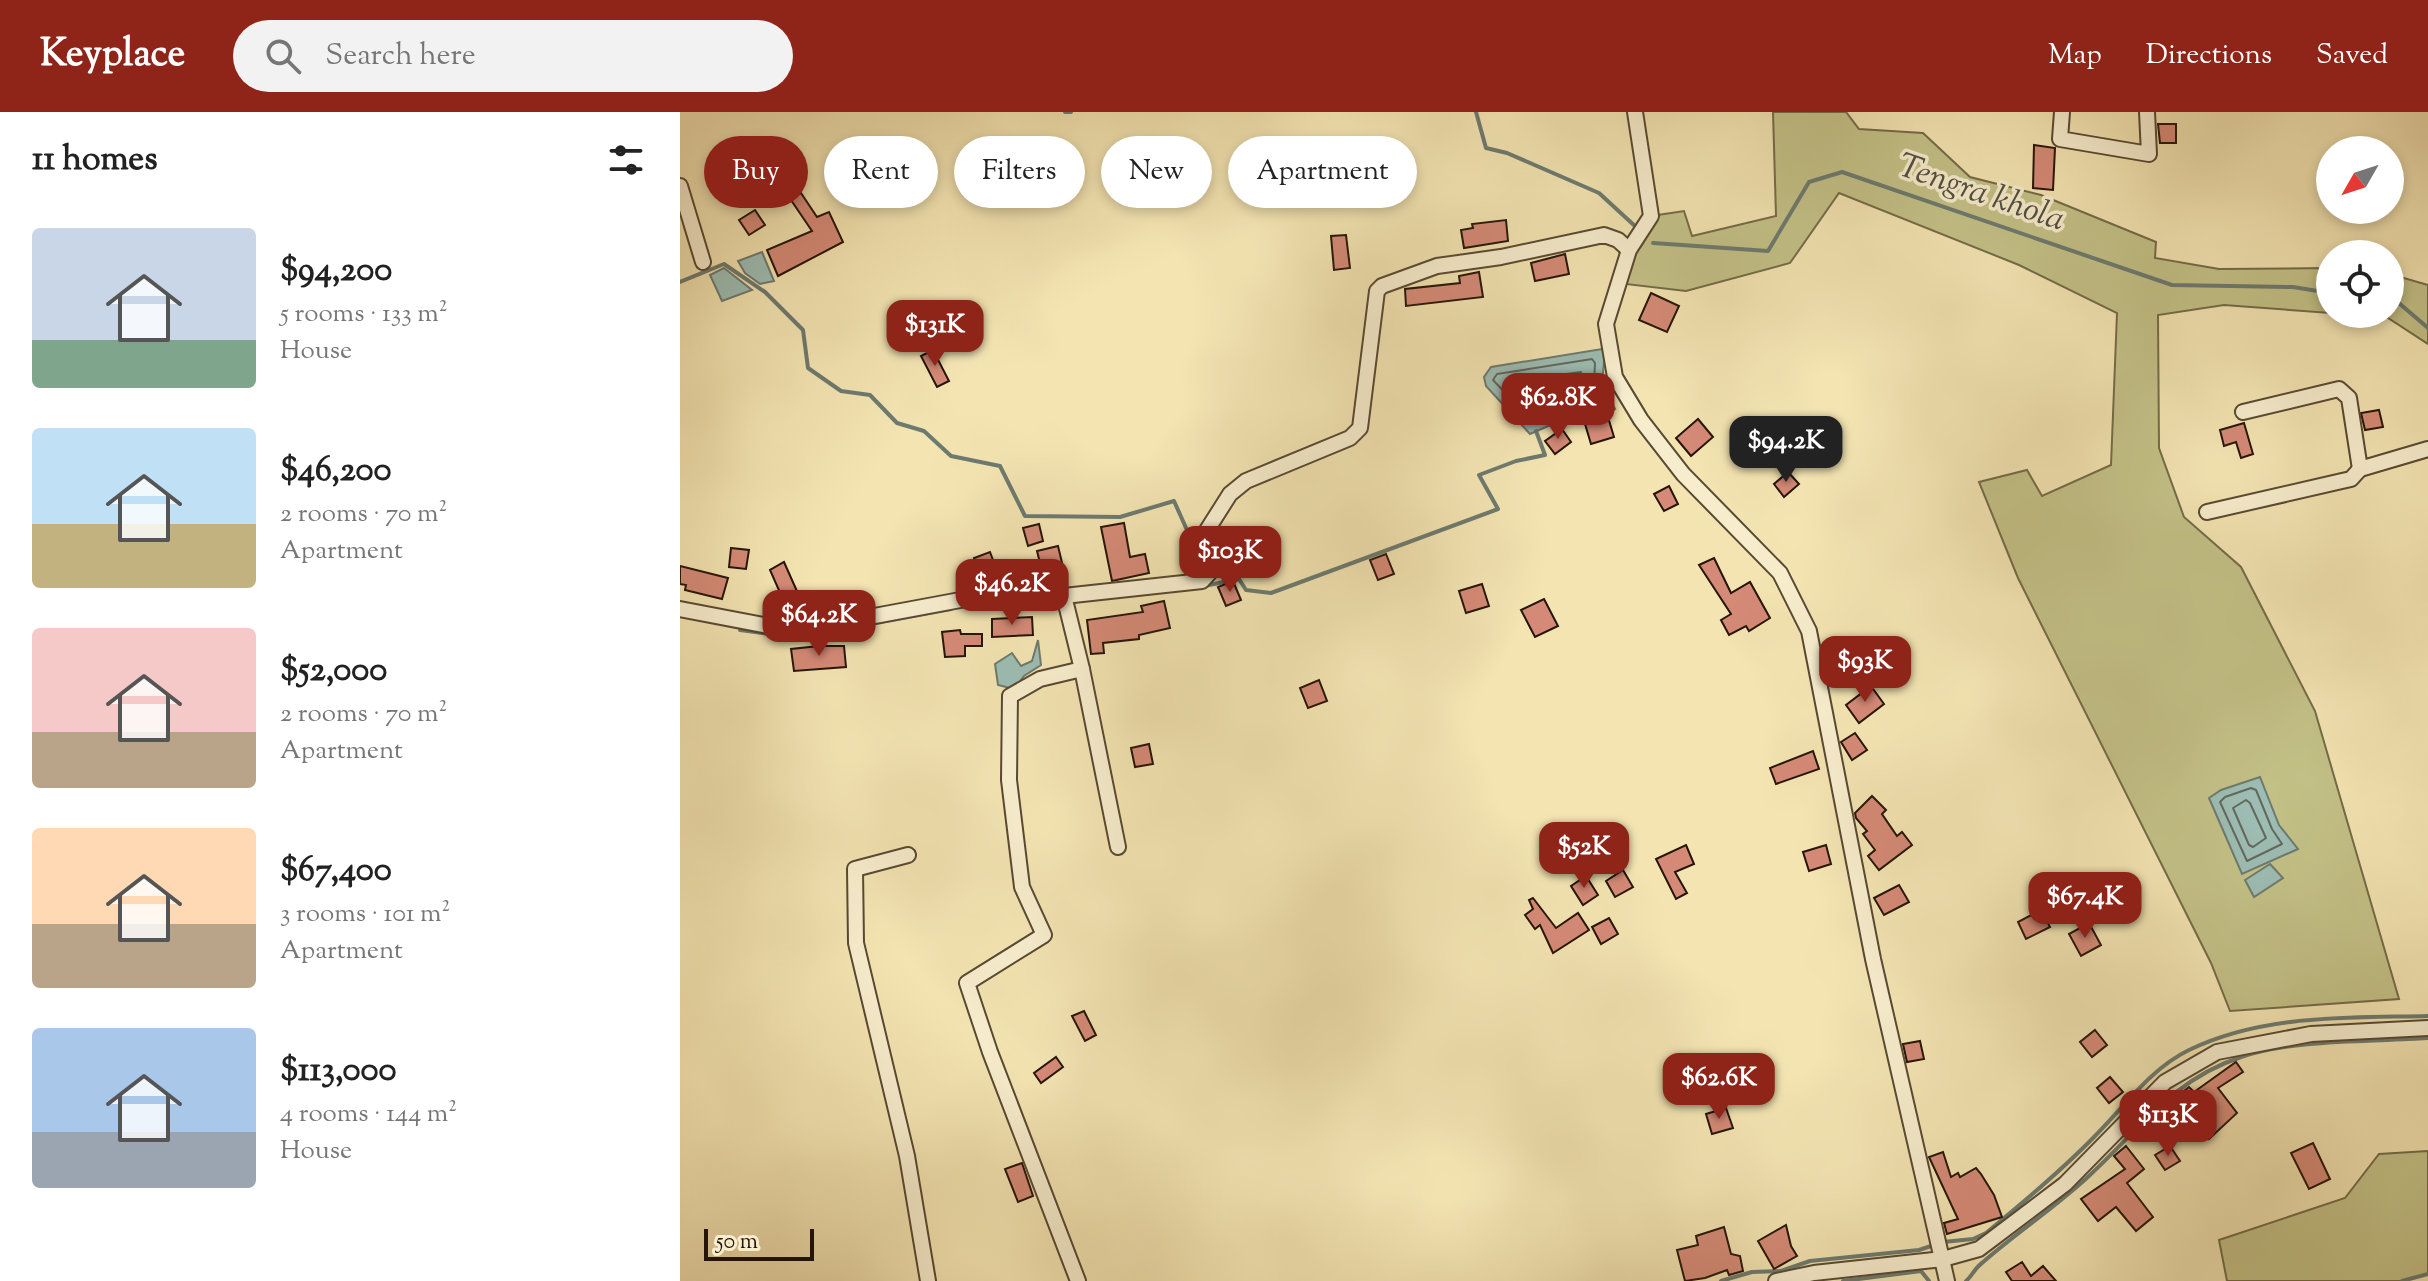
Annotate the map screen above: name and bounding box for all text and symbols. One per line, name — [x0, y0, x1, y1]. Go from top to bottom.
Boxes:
search box — [233, 20, 793, 92]
text: Keyplace — [40, 29, 185, 83]
icon: search — [261, 34, 305, 78]
text: Search here — [325, 35, 476, 78]
text: Map — [2048, 36, 2102, 76]
text: Directions — [2146, 36, 2272, 76]
text: Saved — [2316, 36, 2388, 76]
text: 11 homes — [32, 136, 158, 185]
chip: Buy — [704, 136, 808, 208]
chip: Rent — [824, 136, 938, 208]
chip: Filters — [954, 136, 1085, 208]
chip: New — [1101, 136, 1212, 208]
chip: Apartment — [1228, 136, 1417, 208]
north arrow — [2316, 136, 2404, 224]
map controls — [2316, 136, 2404, 328]
icon: filters — [604, 138, 648, 182]
water label: Tengra khola — [1891, 143, 2071, 245]
button: locate — [2316, 240, 2404, 328]
text: $94,200 — [280, 247, 392, 296]
icon: home — [96, 260, 192, 356]
text: 5 rooms · 133 m² — [280, 296, 448, 333]
pin: $131K — [879, 300, 991, 368]
text: $131K — [905, 307, 965, 344]
text: House — [280, 333, 352, 370]
pin: $62.8K — [1493, 373, 1623, 441]
text: $62.8K — [1519, 380, 1597, 417]
pin: $94.2K — [1721, 416, 1851, 484]
text: $94.2K — [1747, 423, 1825, 460]
text: $46,200 — [280, 447, 392, 496]
icon: home — [96, 460, 192, 556]
text: 2 rooms · 70 m² — [280, 496, 447, 533]
pin: $103K — [1174, 526, 1286, 594]
text: Apartment — [280, 533, 403, 570]
text: $103K — [1197, 533, 1263, 570]
pin: $46.2K — [947, 559, 1077, 627]
text: $46.2K — [974, 566, 1050, 603]
pin: $64.2K — [754, 590, 884, 658]
text: $64.2K — [781, 597, 857, 634]
pin: $93K — [1818, 636, 1912, 704]
text: $93K — [1837, 643, 1893, 680]
text: $52,000 — [280, 647, 387, 696]
icon: home — [96, 660, 192, 756]
text: 2 rooms · 70 m² — [280, 696, 447, 733]
text: Apartment — [280, 733, 403, 770]
pin: $52K — [1537, 822, 1631, 890]
text: $52K — [1557, 829, 1611, 866]
text: $67,400 — [280, 847, 392, 896]
icon: home — [96, 860, 192, 956]
pin: $67.4K — [2020, 872, 2150, 940]
text: $67.4K — [2046, 879, 2124, 916]
text: 3 rooms · 101 m² — [280, 896, 450, 933]
text: Apartment — [280, 933, 403, 970]
text: $113,000 — [280, 1047, 396, 1096]
pin: $62.6K — [1654, 1053, 1784, 1121]
icon: home — [96, 1060, 192, 1156]
text: $62.6K — [1681, 1060, 1757, 1097]
pin: $113K — [2112, 1090, 2224, 1158]
text: 4 rooms · 144 m² — [280, 1096, 457, 1133]
text: $113K — [2138, 1097, 2198, 1134]
text: House — [280, 1133, 352, 1170]
scale bar — [704, 1225, 814, 1261]
text: 50 m — [716, 1227, 758, 1259]

